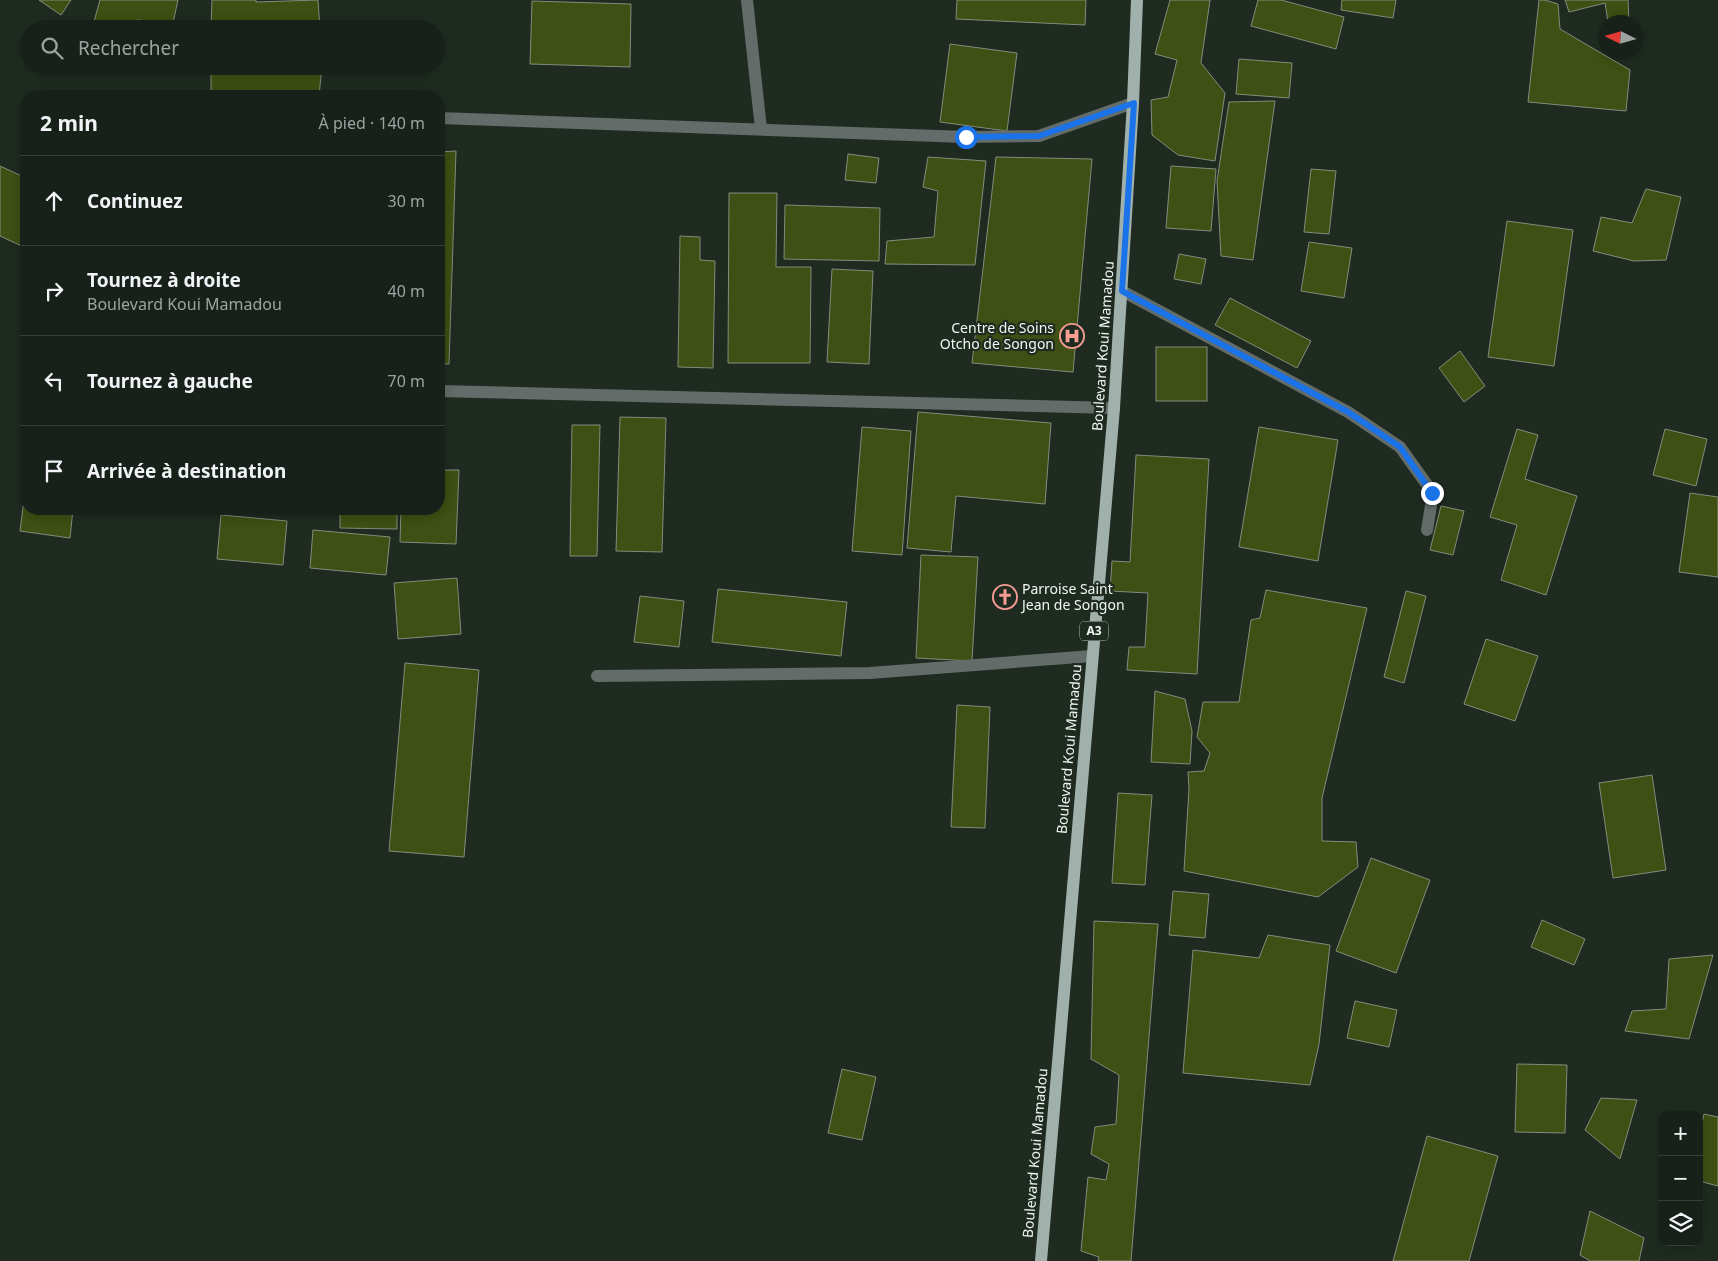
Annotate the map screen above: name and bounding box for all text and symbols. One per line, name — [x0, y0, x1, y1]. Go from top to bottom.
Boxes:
north arrow — [1598, 15, 1643, 60]
search box — [20, 20, 445, 75]
icon: search — [38, 34, 66, 62]
text: Rechercher — [78, 35, 179, 61]
text: 2 min — [40, 109, 98, 137]
text: À pied · 140 m — [319, 112, 425, 134]
route start — [955, 126, 978, 149]
icon: ahead — [40, 187, 68, 215]
text: Continuez — [87, 188, 183, 214]
text: 30 m — [388, 190, 425, 212]
street label: Boulevard Koui Mamadou — [1087, 260, 1118, 432]
text: Tournez à droite — [87, 267, 241, 293]
icon: right — [40, 277, 68, 305]
text: 40 m — [388, 280, 425, 302]
text: Boulevard Koui Mamadou — [87, 293, 282, 315]
place label: Centre de Soins Otcho de Songon — [940, 318, 1054, 353]
hospital icon: Centre de Soins Otcho de Songon — [1059, 323, 1085, 349]
icon: left — [40, 367, 68, 395]
text: Tournez à gauche — [87, 368, 253, 394]
text: 70 m — [388, 370, 425, 392]
icon: arrive — [40, 457, 68, 485]
text: Arrivée à destination — [87, 458, 286, 484]
route end — [1421, 482, 1444, 505]
place label: Parroise Saint Jean de Songon — [1020, 579, 1125, 614]
church icon: Parroise Saint Jean de Songon — [992, 584, 1018, 610]
road number: A3 — [1080, 622, 1108, 640]
street label: Boulevard Koui Mamadou — [1052, 663, 1085, 835]
street label: Boulevard Koui Mamadou — [1018, 1067, 1051, 1239]
map controls — [1658, 1111, 1703, 1246]
button: + — [1658, 1111, 1703, 1156]
button: − — [1658, 1156, 1703, 1201]
button: layers — [1658, 1201, 1703, 1246]

